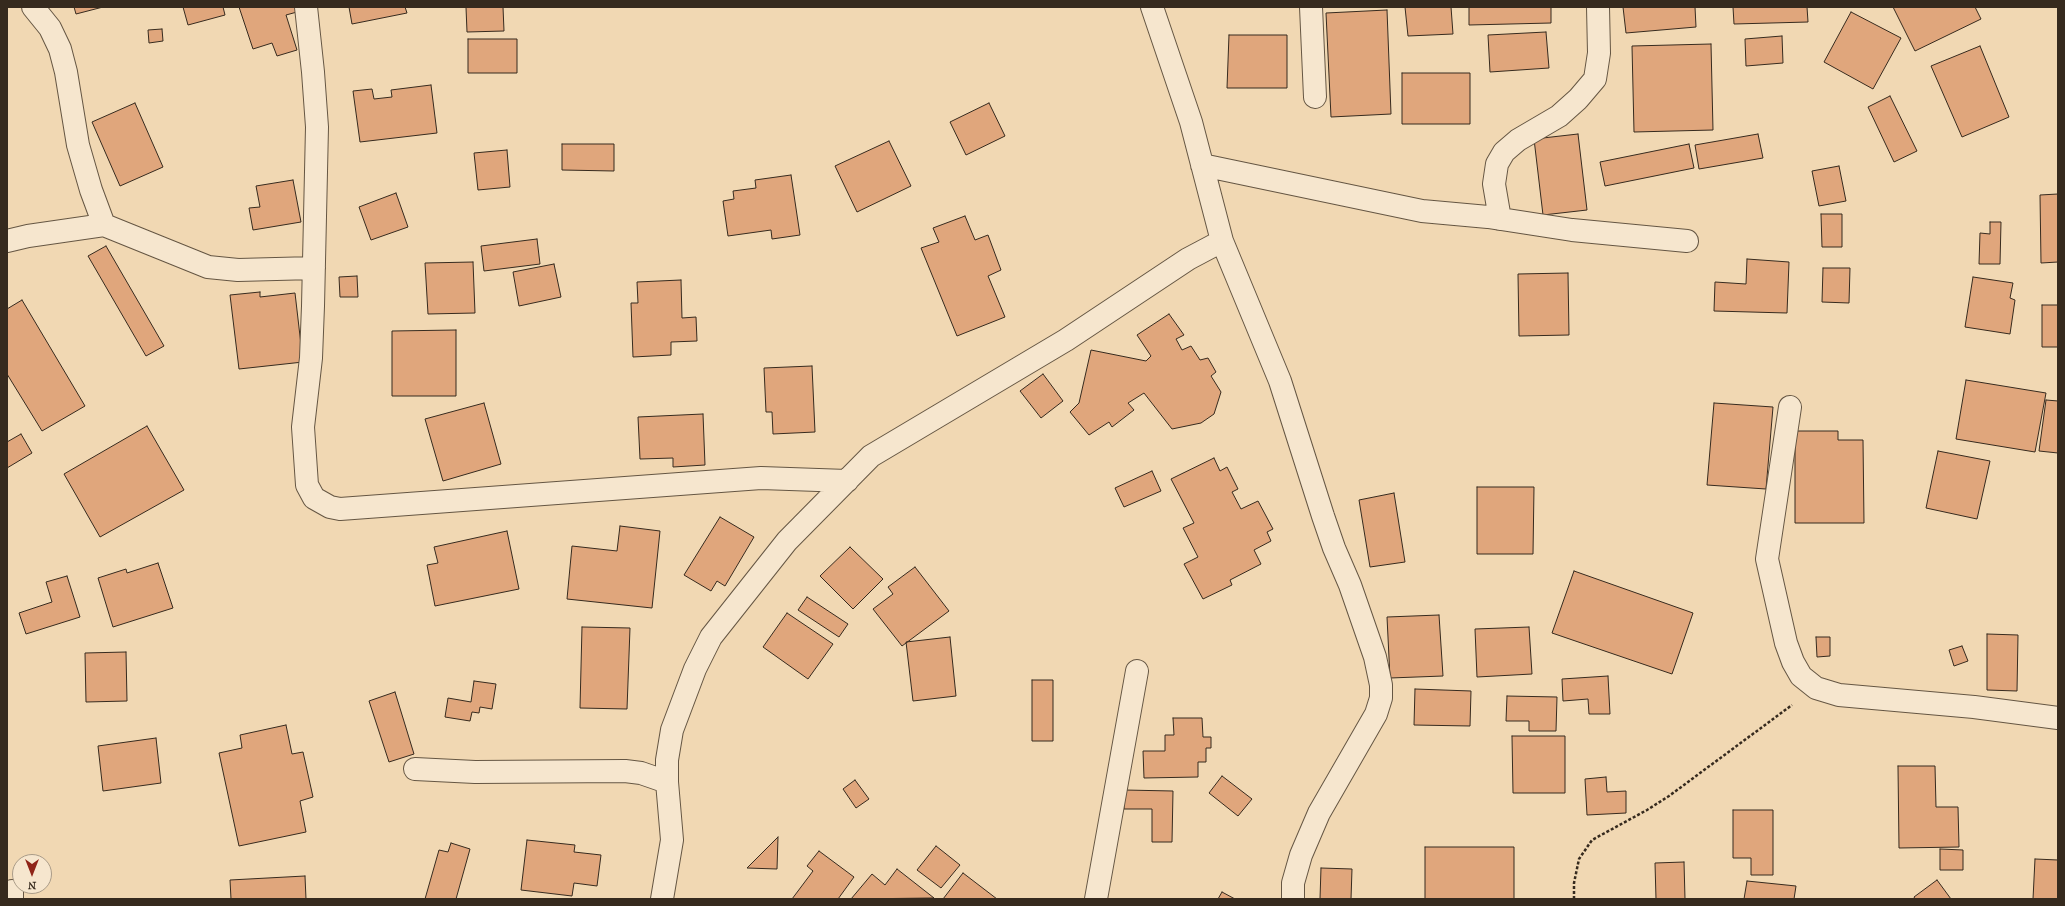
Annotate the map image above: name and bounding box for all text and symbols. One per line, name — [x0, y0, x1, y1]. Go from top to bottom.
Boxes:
north arrow — [12, 854, 52, 894]
text: N — [28, 879, 36, 892]

